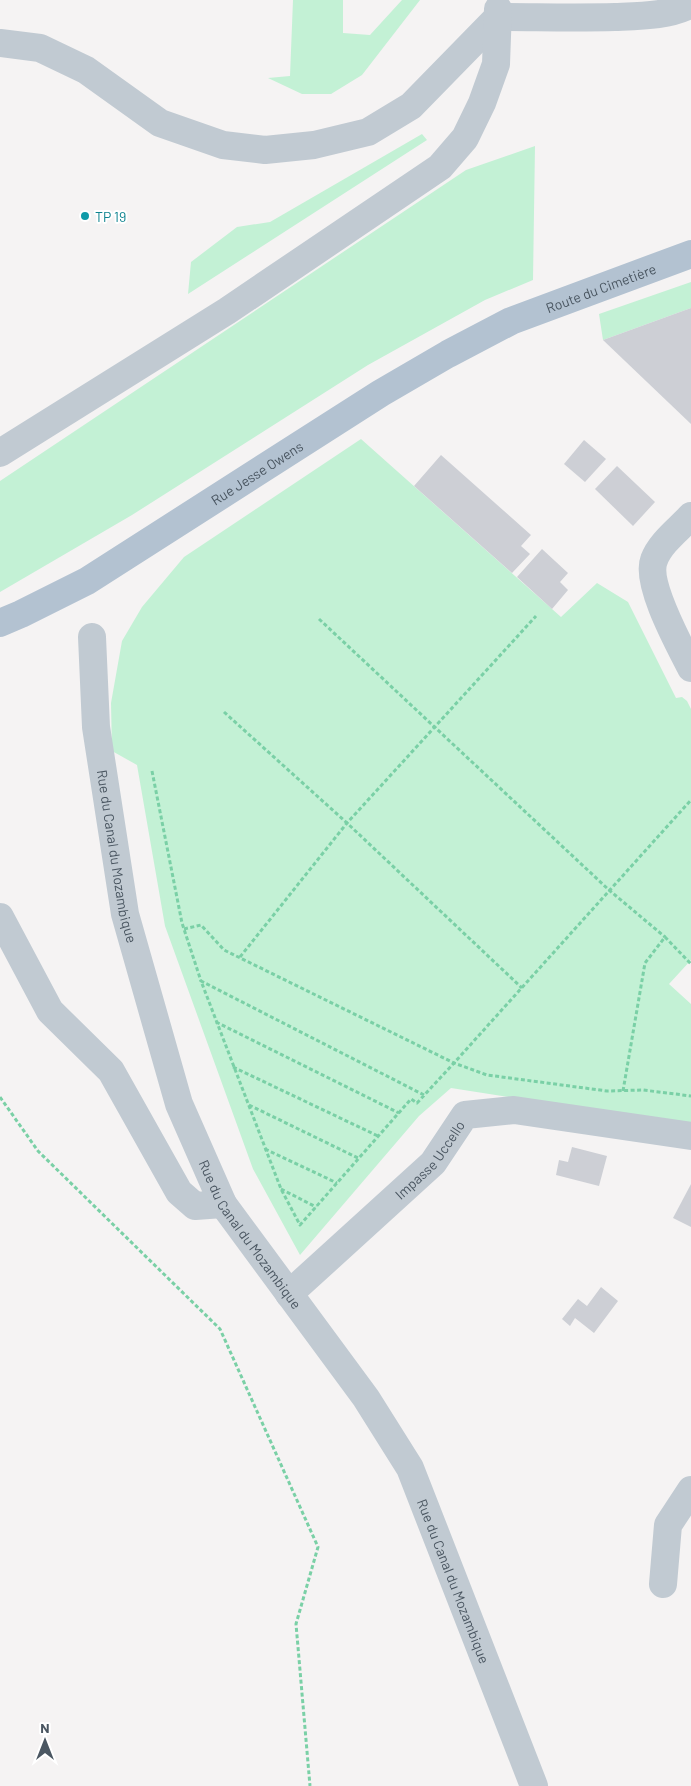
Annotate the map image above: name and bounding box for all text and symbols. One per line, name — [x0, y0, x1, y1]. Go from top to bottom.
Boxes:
place label: TP 19 — [95, 208, 126, 225]
marker: TP 19 — [79, 210, 91, 222]
street label: Route du Cimetière — [543, 259, 658, 316]
street label: Rue Jesse Owens — [208, 437, 306, 508]
street label: Rue du Canal du Mozambique — [94, 768, 141, 945]
street label: Impasse Uccello — [391, 1117, 468, 1202]
street label: Rue du Canal du Mozambique — [196, 1157, 306, 1312]
street label: Rue du Canal du Mozambique — [414, 1496, 494, 1666]
north arrow — [20, 1716, 70, 1766]
text: N — [40, 1719, 50, 1736]

